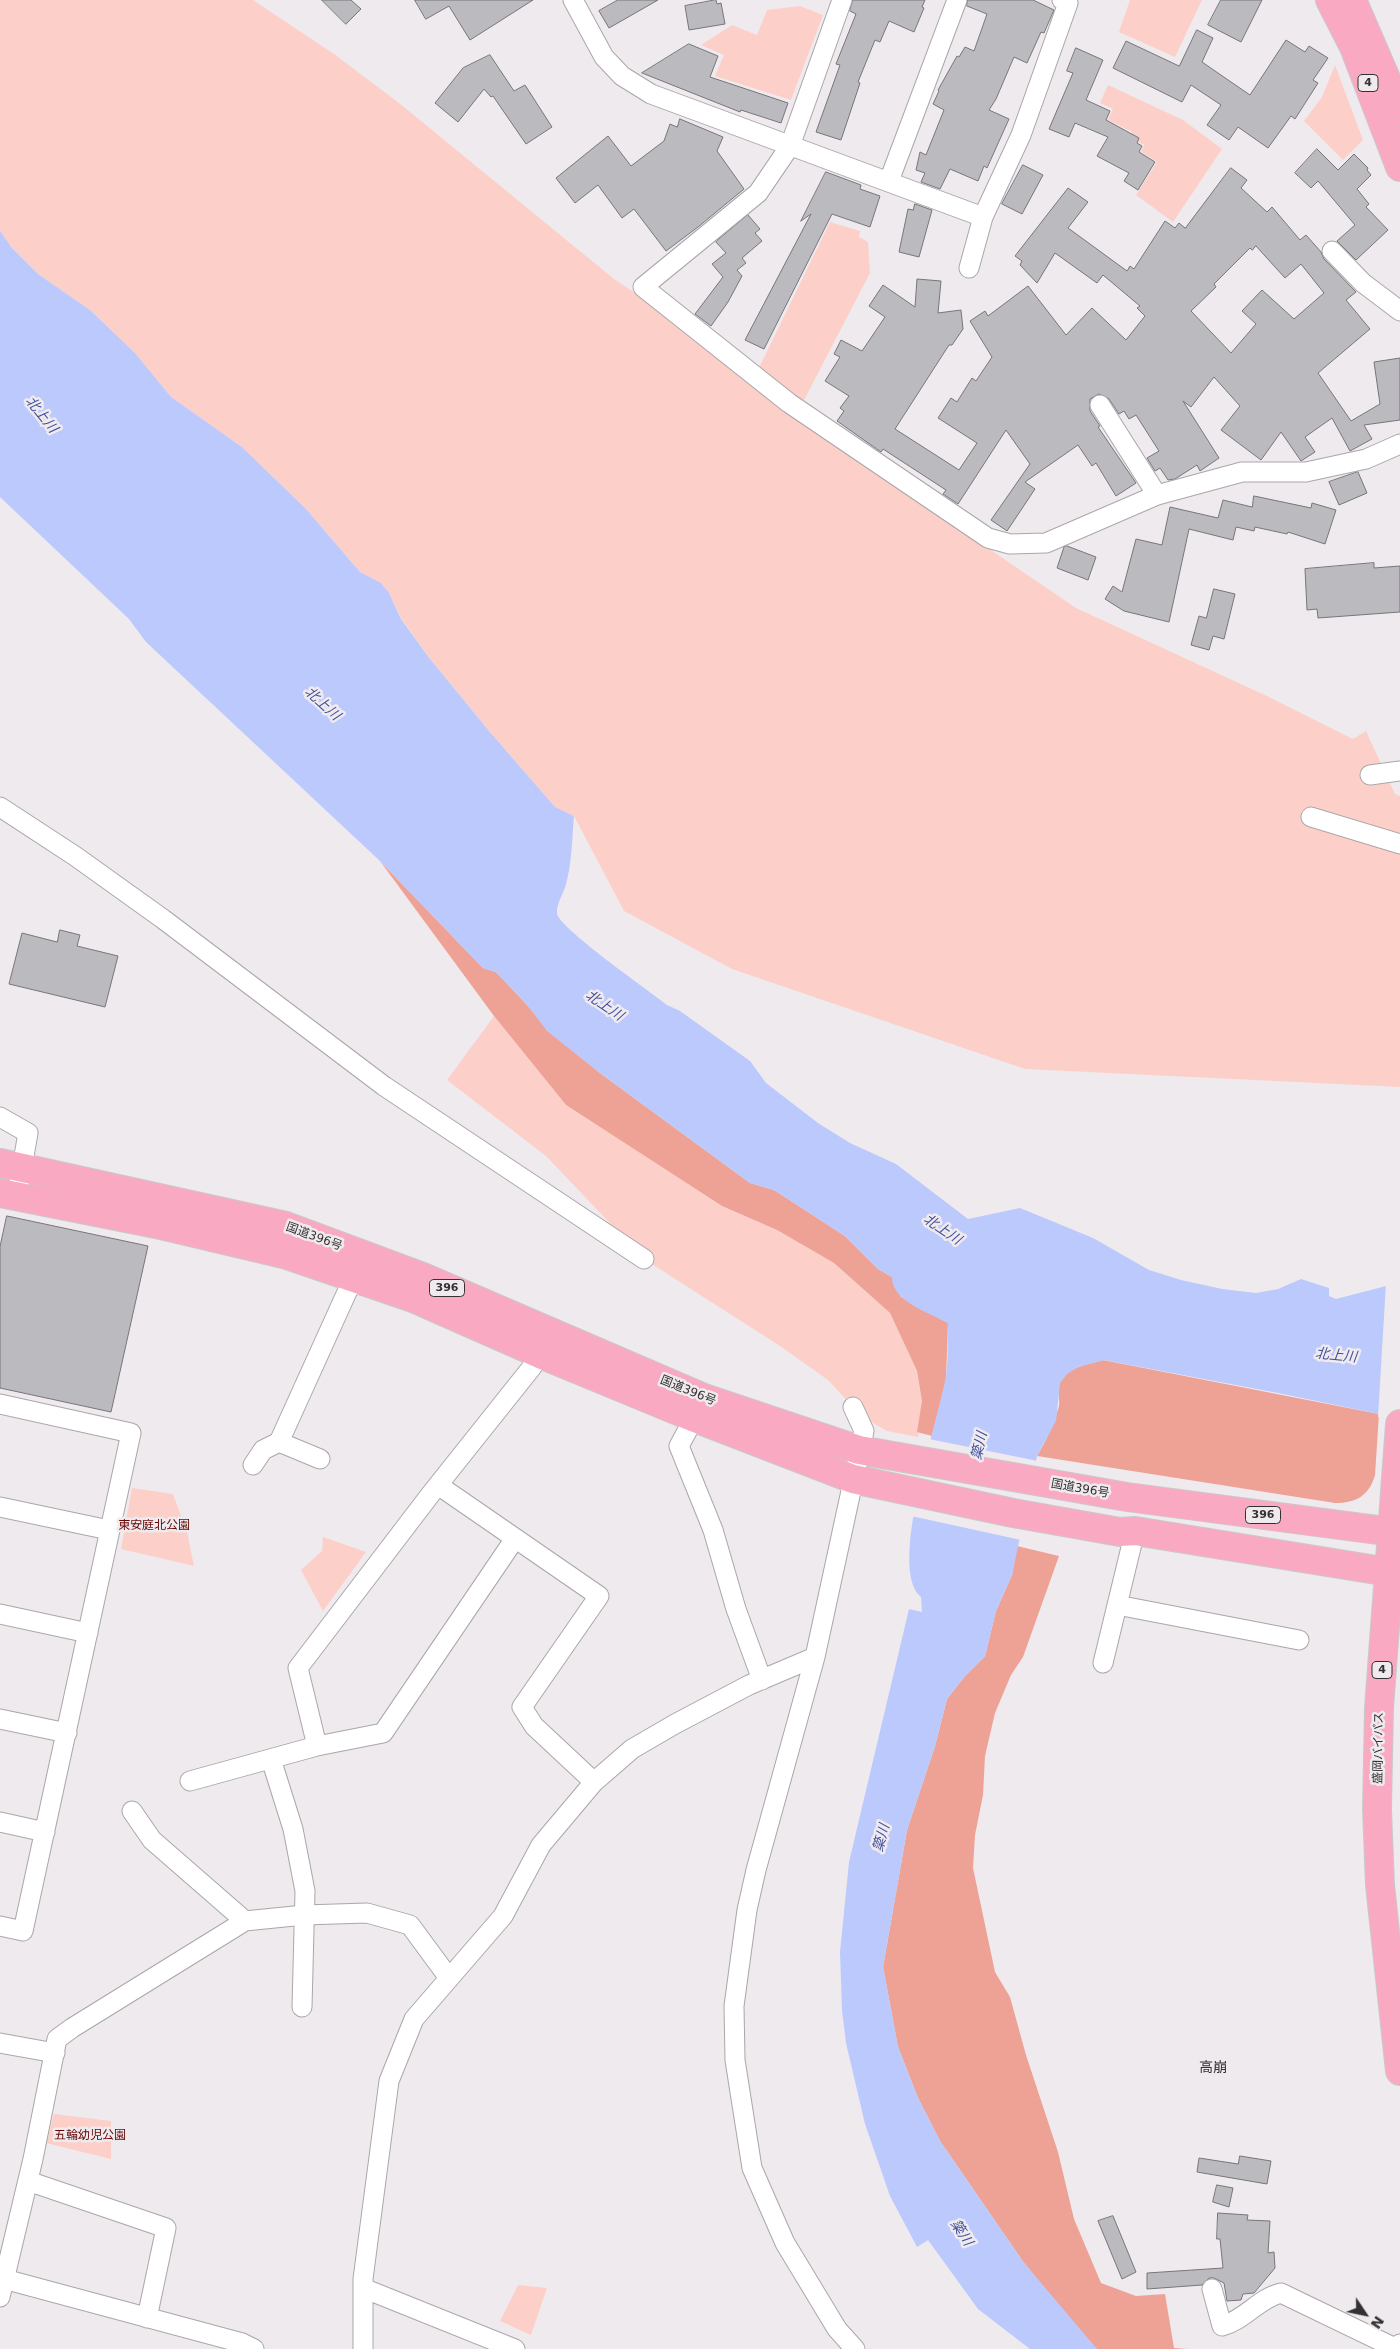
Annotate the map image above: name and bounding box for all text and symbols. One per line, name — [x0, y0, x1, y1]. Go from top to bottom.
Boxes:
road number: 4 — [1358, 75, 1378, 92]
water label: 北上川 — [21, 393, 61, 437]
water label: 北上川 — [301, 684, 343, 724]
water label: 北上川 — [582, 987, 626, 1025]
water label: 北上川 — [920, 1211, 964, 1249]
street label: 国道396号 — [284, 1220, 344, 1254]
road number: 396 — [430, 1280, 464, 1296]
water label: 北上川 — [1314, 1345, 1358, 1367]
street label: 国道396号 — [658, 1373, 718, 1409]
water label: 簗川 — [969, 1430, 991, 1462]
street label: 国道396号 — [1050, 1477, 1110, 1501]
road number: 396 — [1246, 1506, 1280, 1524]
park label: 東安庭北公園 — [118, 1519, 190, 1533]
road number: 4 — [1372, 1662, 1392, 1678]
street label: 盛岡バイパス — [1371, 1712, 1387, 1784]
water label: 簗川 — [870, 1822, 894, 1854]
district label: 高崩 — [1199, 2060, 1227, 2076]
park label: 五輪幼児公園 — [54, 2129, 126, 2143]
water label: 簗川 — [946, 2217, 976, 2249]
north arrow — [1340, 2289, 1390, 2339]
text: N — [1368, 2313, 1387, 2332]

